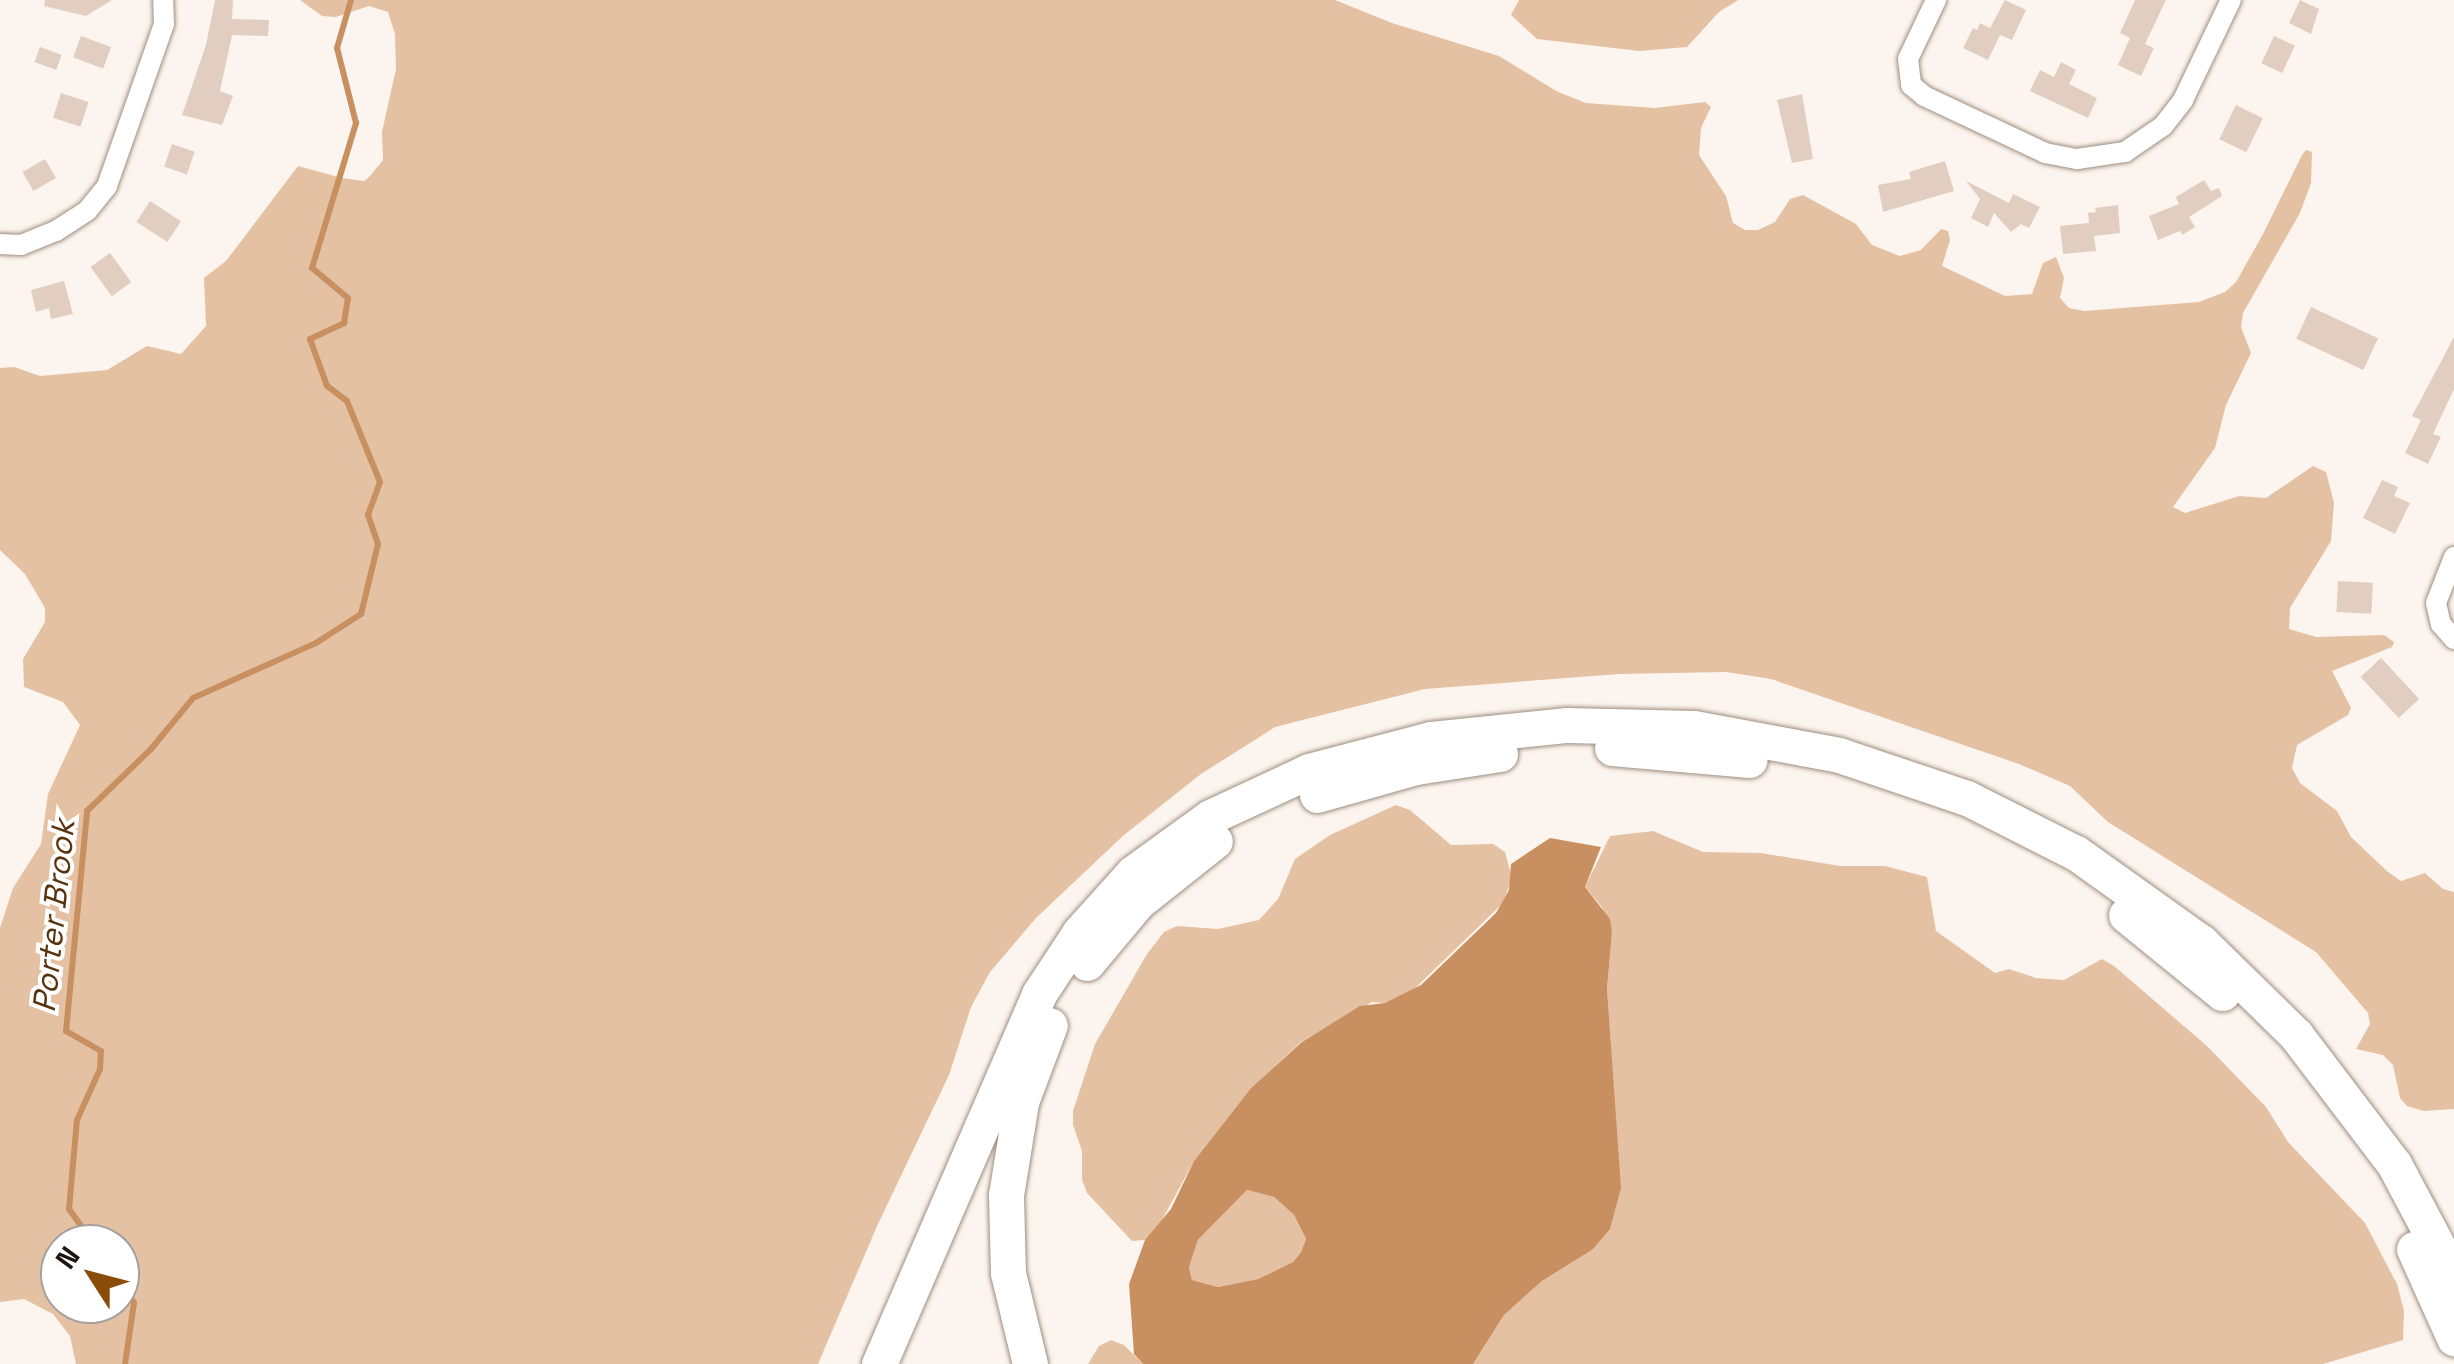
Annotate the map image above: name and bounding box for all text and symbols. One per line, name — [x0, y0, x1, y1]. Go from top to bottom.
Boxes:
water label: Porter Brook — [25, 818, 83, 1014]
north arrow — [40, 1224, 140, 1324]
text: N — [47, 1239, 87, 1276]

